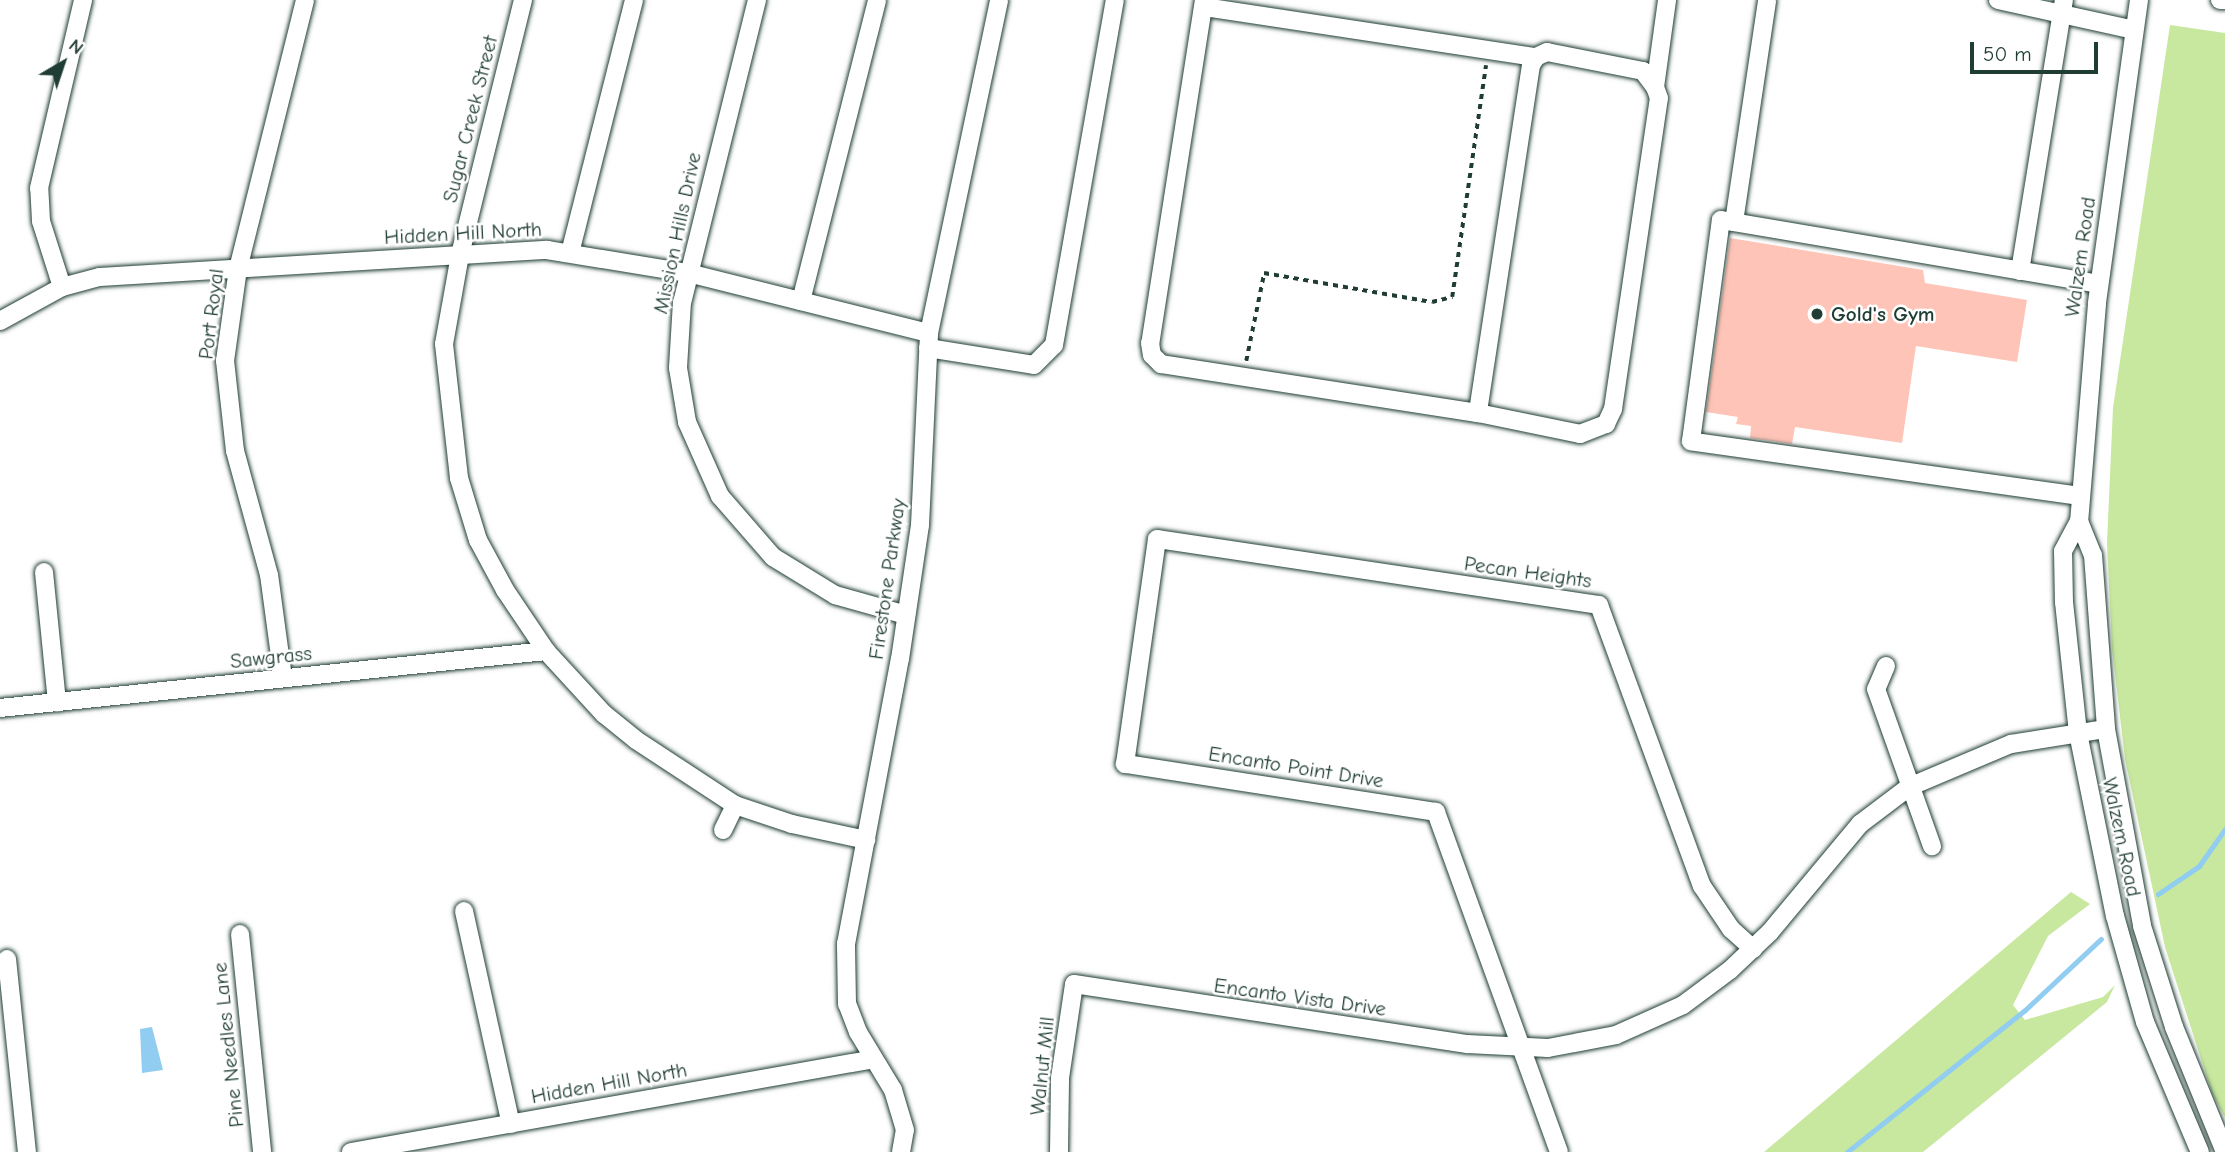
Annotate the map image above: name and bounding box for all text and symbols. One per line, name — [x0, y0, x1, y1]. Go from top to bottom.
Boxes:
north arrow — [28, 28, 98, 98]
scale bar — [1973, 28, 2101, 72]
street label: Sugar Creek Street — [437, 33, 503, 205]
text: N — [64, 34, 88, 59]
text: 50 m — [1983, 42, 2032, 66]
street label: Mission Hills Drive — [648, 150, 706, 316]
street label: Walzem Road — [2059, 195, 2101, 319]
street label: Hidden Hill North — [383, 216, 543, 250]
street label: Port Royal — [193, 267, 229, 361]
place label: Gold's Gym — [1831, 301, 1934, 327]
marker: Gold's Gym — [1809, 306, 1825, 322]
street label: Firestone Parkway — [863, 497, 911, 661]
street label: Pecan Heights — [1463, 551, 1593, 593]
street label: Sawgrass — [229, 640, 313, 674]
street label: Encanto Point Drive — [1207, 741, 1385, 793]
street label: Walzem Road — [2097, 775, 2147, 899]
street label: Pine Needles Lane — [207, 961, 249, 1129]
street label: Encanto Vista Drive — [1212, 972, 1388, 1022]
street label: Walnut Mill — [1024, 1015, 1060, 1117]
street label: Hidden Hill North — [529, 1057, 689, 1109]

